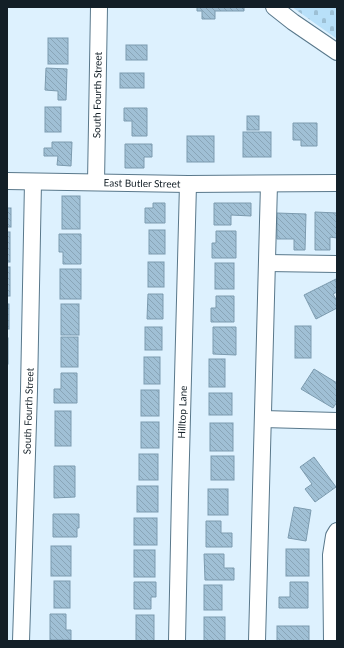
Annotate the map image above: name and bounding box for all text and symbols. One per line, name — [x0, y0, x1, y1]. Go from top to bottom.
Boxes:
street label: South Fourth Street — [90, 51, 104, 138]
street label: East Butler Street — [104, 176, 181, 190]
street label: South Fourth Street — [20, 367, 36, 454]
street label: Hilltop Lane — [175, 385, 189, 439]

